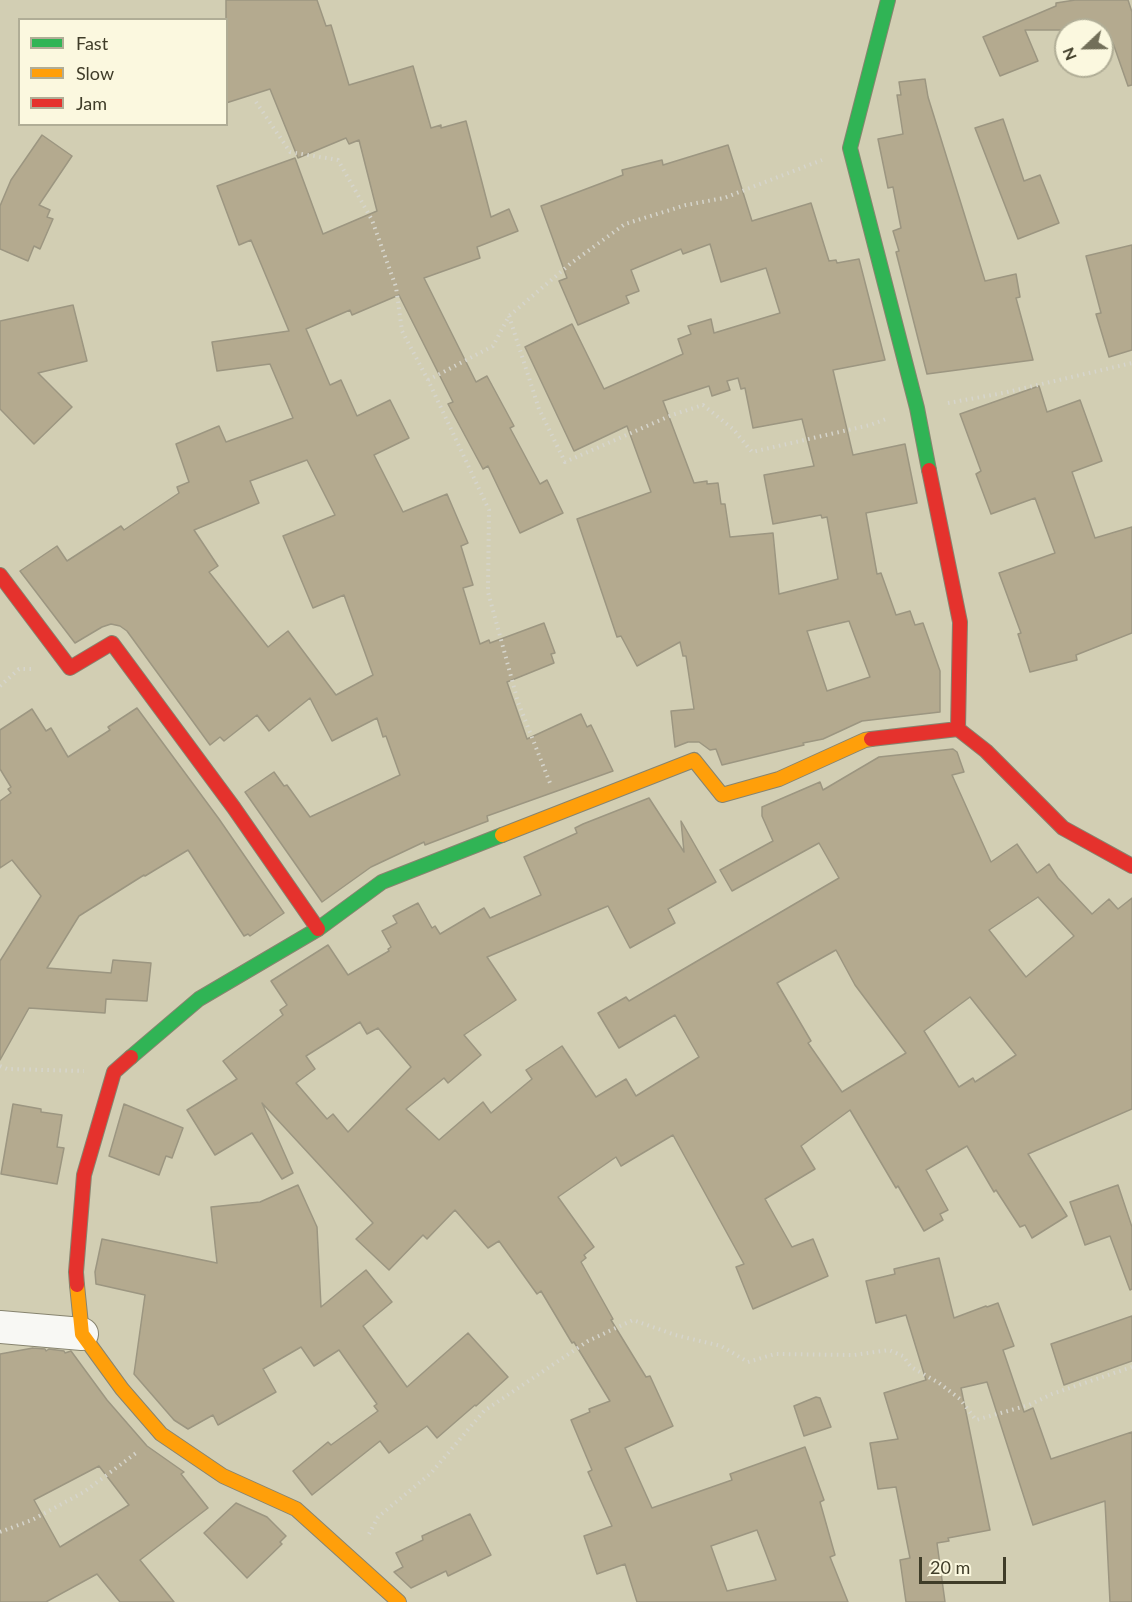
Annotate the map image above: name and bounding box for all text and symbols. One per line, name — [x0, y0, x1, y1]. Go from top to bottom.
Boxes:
legend — [18, 18, 228, 126]
north arrow — [1054, 18, 1114, 78]
text: Fast — [76, 32, 108, 54]
text: N — [1058, 45, 1080, 63]
text: Slow — [76, 62, 114, 84]
text: Jam — [76, 92, 107, 114]
scale bar — [922, 1545, 1009, 1583]
text: 20 m — [930, 1556, 970, 1578]

